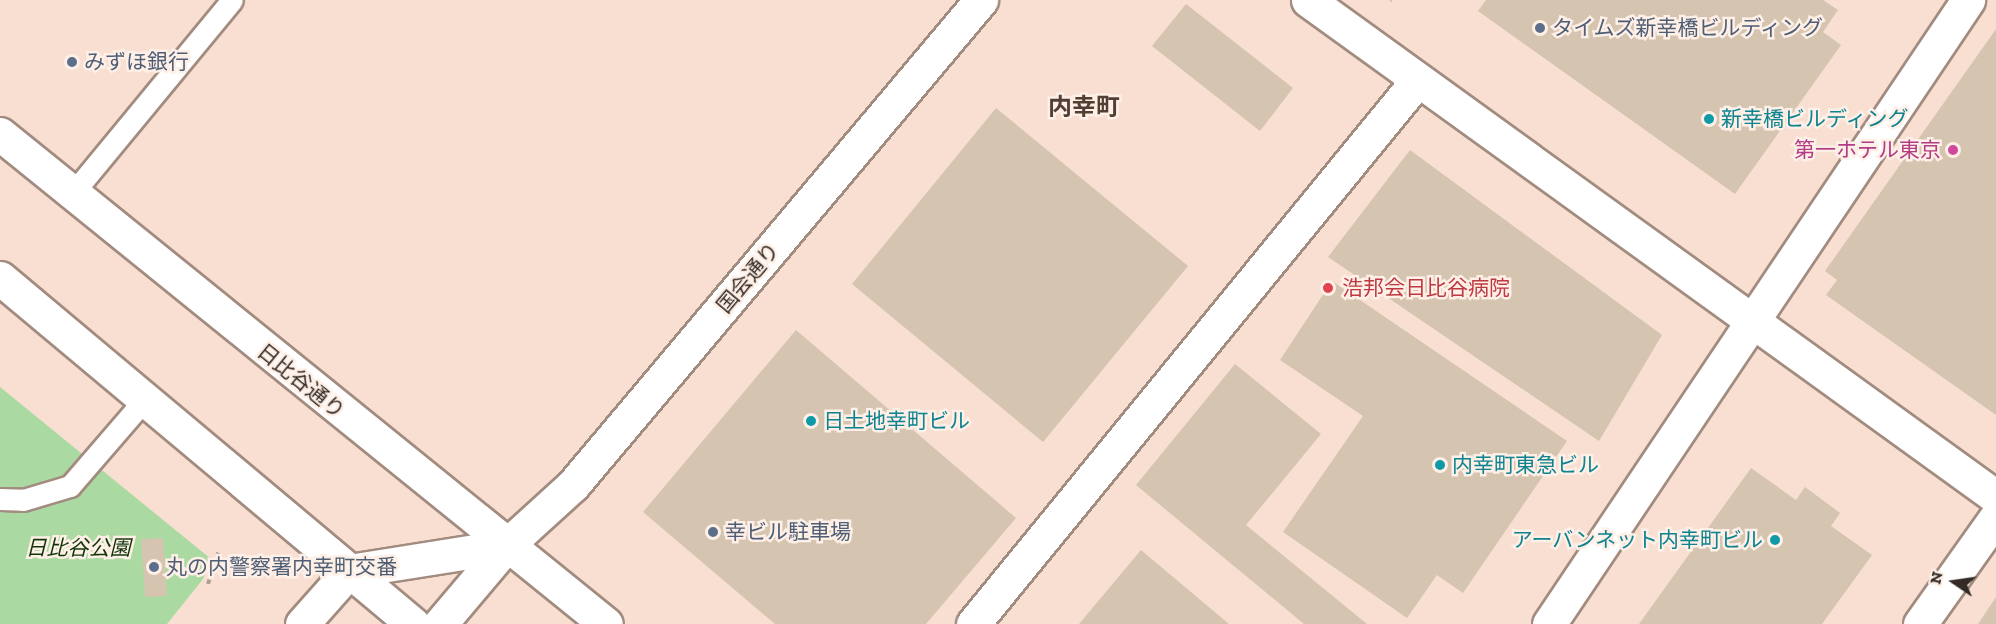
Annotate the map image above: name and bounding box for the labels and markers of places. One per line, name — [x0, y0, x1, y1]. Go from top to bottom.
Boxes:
place label: タイムズ新幸橋ビルディング — [1552, 15, 1825, 41]
marker: タイムズ新幸橋ビルディング — [1533, 21, 1547, 35]
place label: みずほ銀行 — [84, 49, 189, 75]
marker: みずほ銀行 — [65, 55, 79, 69]
place label: 新幸橋ビルディング — [1721, 106, 1910, 132]
marker: 新幸橋ビルディング — [1702, 112, 1716, 126]
place label: 第一ホテル東京 — [1794, 137, 1941, 163]
marker: 第一ホテル東京 — [1946, 143, 1960, 157]
place label: 浩邦会日比谷病院 — [1342, 275, 1510, 301]
marker: 浩邦会日比谷病院 — [1319, 279, 1337, 297]
place label: 日土地幸町ビル — [823, 408, 970, 434]
marker: 日土地幸町ビル — [804, 414, 818, 428]
place label: 内幸町東急ビル — [1452, 452, 1599, 478]
marker: 内幸町東急ビル — [1433, 458, 1447, 472]
place label: 幸ビル駐車場 — [725, 519, 851, 545]
marker: 幸ビル駐車場 — [706, 525, 720, 539]
place label: アーバンネット内幸町ビル — [1512, 527, 1763, 553]
marker: アーバンネット内幸町ビル — [1768, 533, 1782, 547]
place label: 丸の内警察署内幸町交番 — [166, 554, 397, 580]
marker: 丸の内警察署内幸町交番 — [147, 560, 161, 574]

